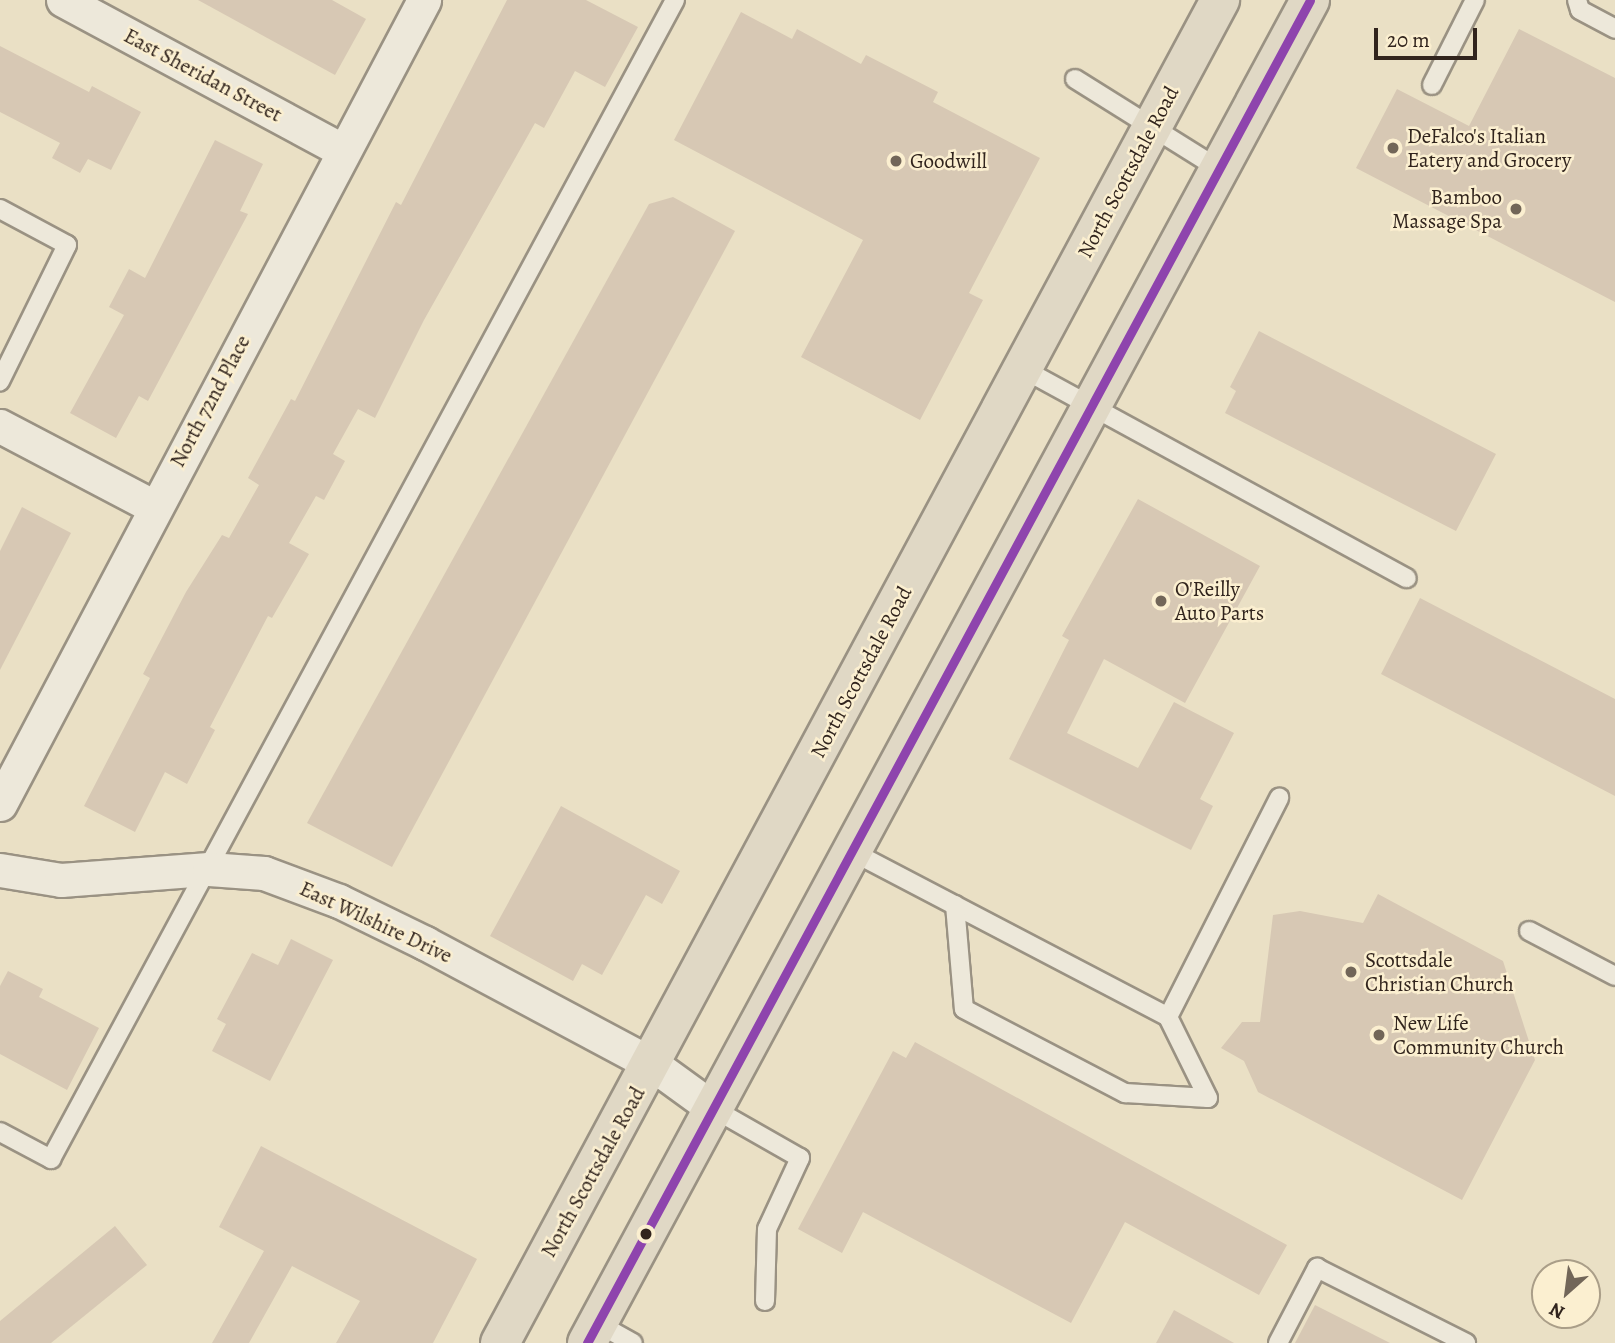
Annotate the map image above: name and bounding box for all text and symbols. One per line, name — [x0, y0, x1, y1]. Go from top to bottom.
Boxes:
scale bar — [1377, 14, 1480, 58]
street label: East Sheridan Street — [120, 23, 286, 127]
text: 20 m — [1387, 26, 1430, 54]
street label: North Scottsdale Road — [1072, 82, 1184, 262]
place label: DeFalco's Italian Eatery and Grocery — [1407, 123, 1571, 173]
marker: DeFalco's Italian Eatery and Grocery — [1385, 140, 1401, 156]
place label: Goodwill — [910, 148, 987, 174]
marker: Goodwill — [888, 153, 904, 169]
place label: Bamboo Massage Spa — [1392, 184, 1502, 234]
marker: Bamboo Massage Spa — [1508, 201, 1524, 217]
street label: North 72nd Place — [165, 331, 255, 471]
place label: O'Reilly Auto Parts — [1175, 576, 1264, 626]
street label: North Scottsdale Road — [805, 582, 917, 762]
marker: O'Reilly Auto Parts — [1153, 593, 1169, 609]
street label: East Wilshire Drive — [296, 876, 456, 968]
place label: Scottsdale Christian Church — [1365, 947, 1514, 997]
marker: Scottsdale Christian Church — [1343, 964, 1359, 980]
place label: New Life Community Church — [1393, 1010, 1564, 1060]
marker: New Life Community Church — [1371, 1027, 1387, 1043]
street label: North Scottsdale Road — [536, 1082, 650, 1262]
unlabelled marker — [639, 1227, 653, 1241]
north arrow — [1531, 1259, 1601, 1329]
text: N — [1545, 1296, 1569, 1326]

